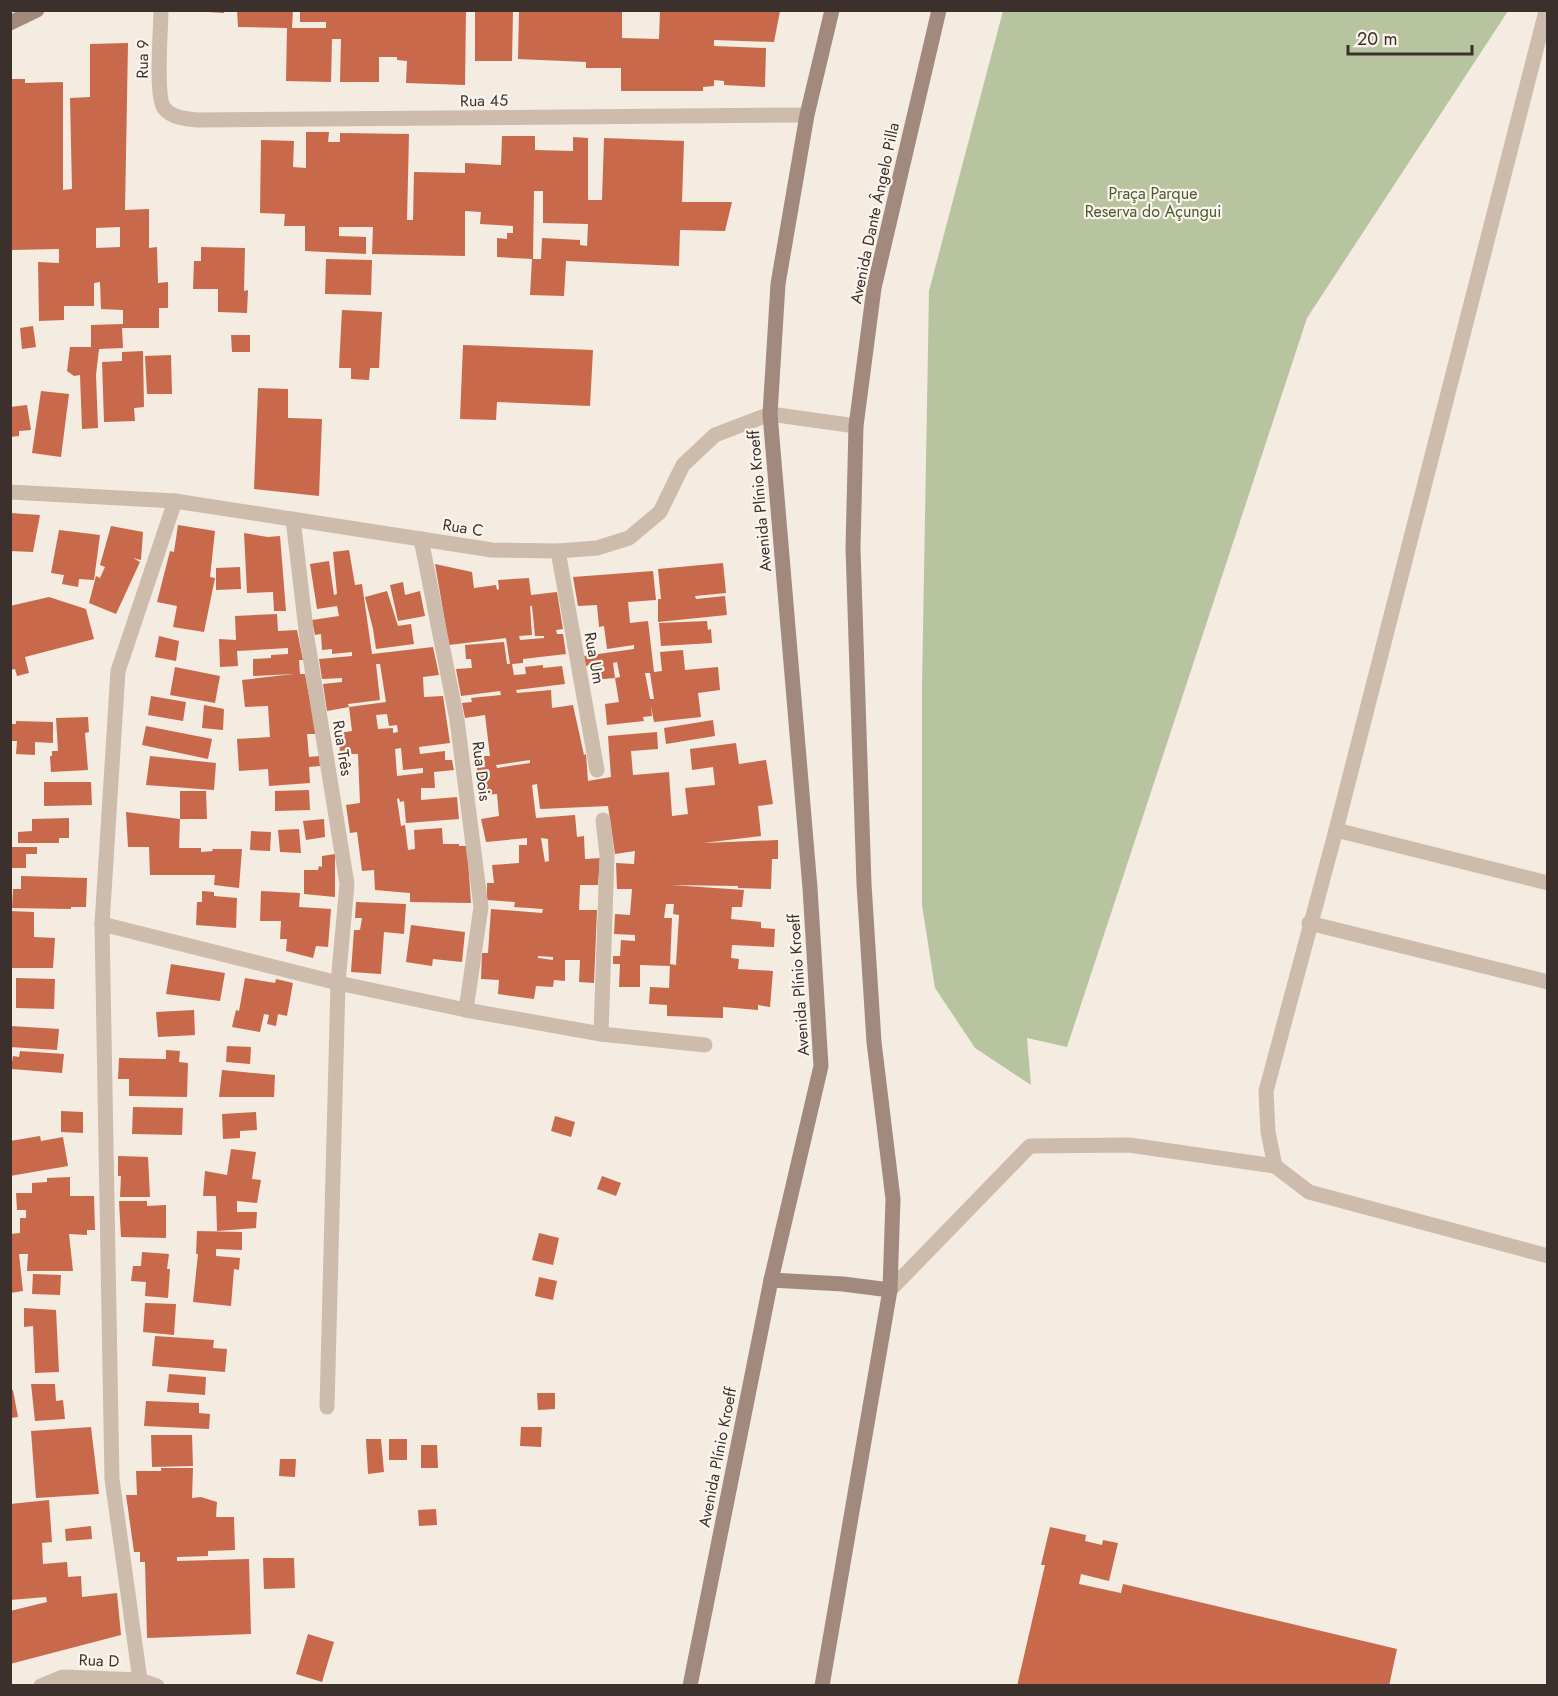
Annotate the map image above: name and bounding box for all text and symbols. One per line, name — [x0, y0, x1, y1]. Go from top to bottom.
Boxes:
scale bar — [1348, 18, 1472, 56]
text: 20 m — [1357, 26, 1397, 52]
street label: Rua 9 — [131, 39, 154, 79]
street label: Rua 45 — [460, 89, 508, 112]
street label: Avenida Dante Ângelo Pilla — [844, 121, 905, 306]
park label: Praça Parque Reserva do Açungui — [1085, 182, 1221, 223]
street label: Avenida Plínio Kroeff — [742, 429, 777, 573]
street label: Rua C — [441, 513, 485, 542]
street label: Rua Um — [579, 630, 610, 686]
street label: Rua Três — [327, 719, 358, 778]
street label: Rua Dois — [466, 740, 497, 802]
street label: Avenida Plínio Kroeff — [782, 913, 815, 1057]
street label: Avenida Plínio Kroeff — [693, 1385, 742, 1529]
street label: Rua D — [78, 1648, 120, 1673]

